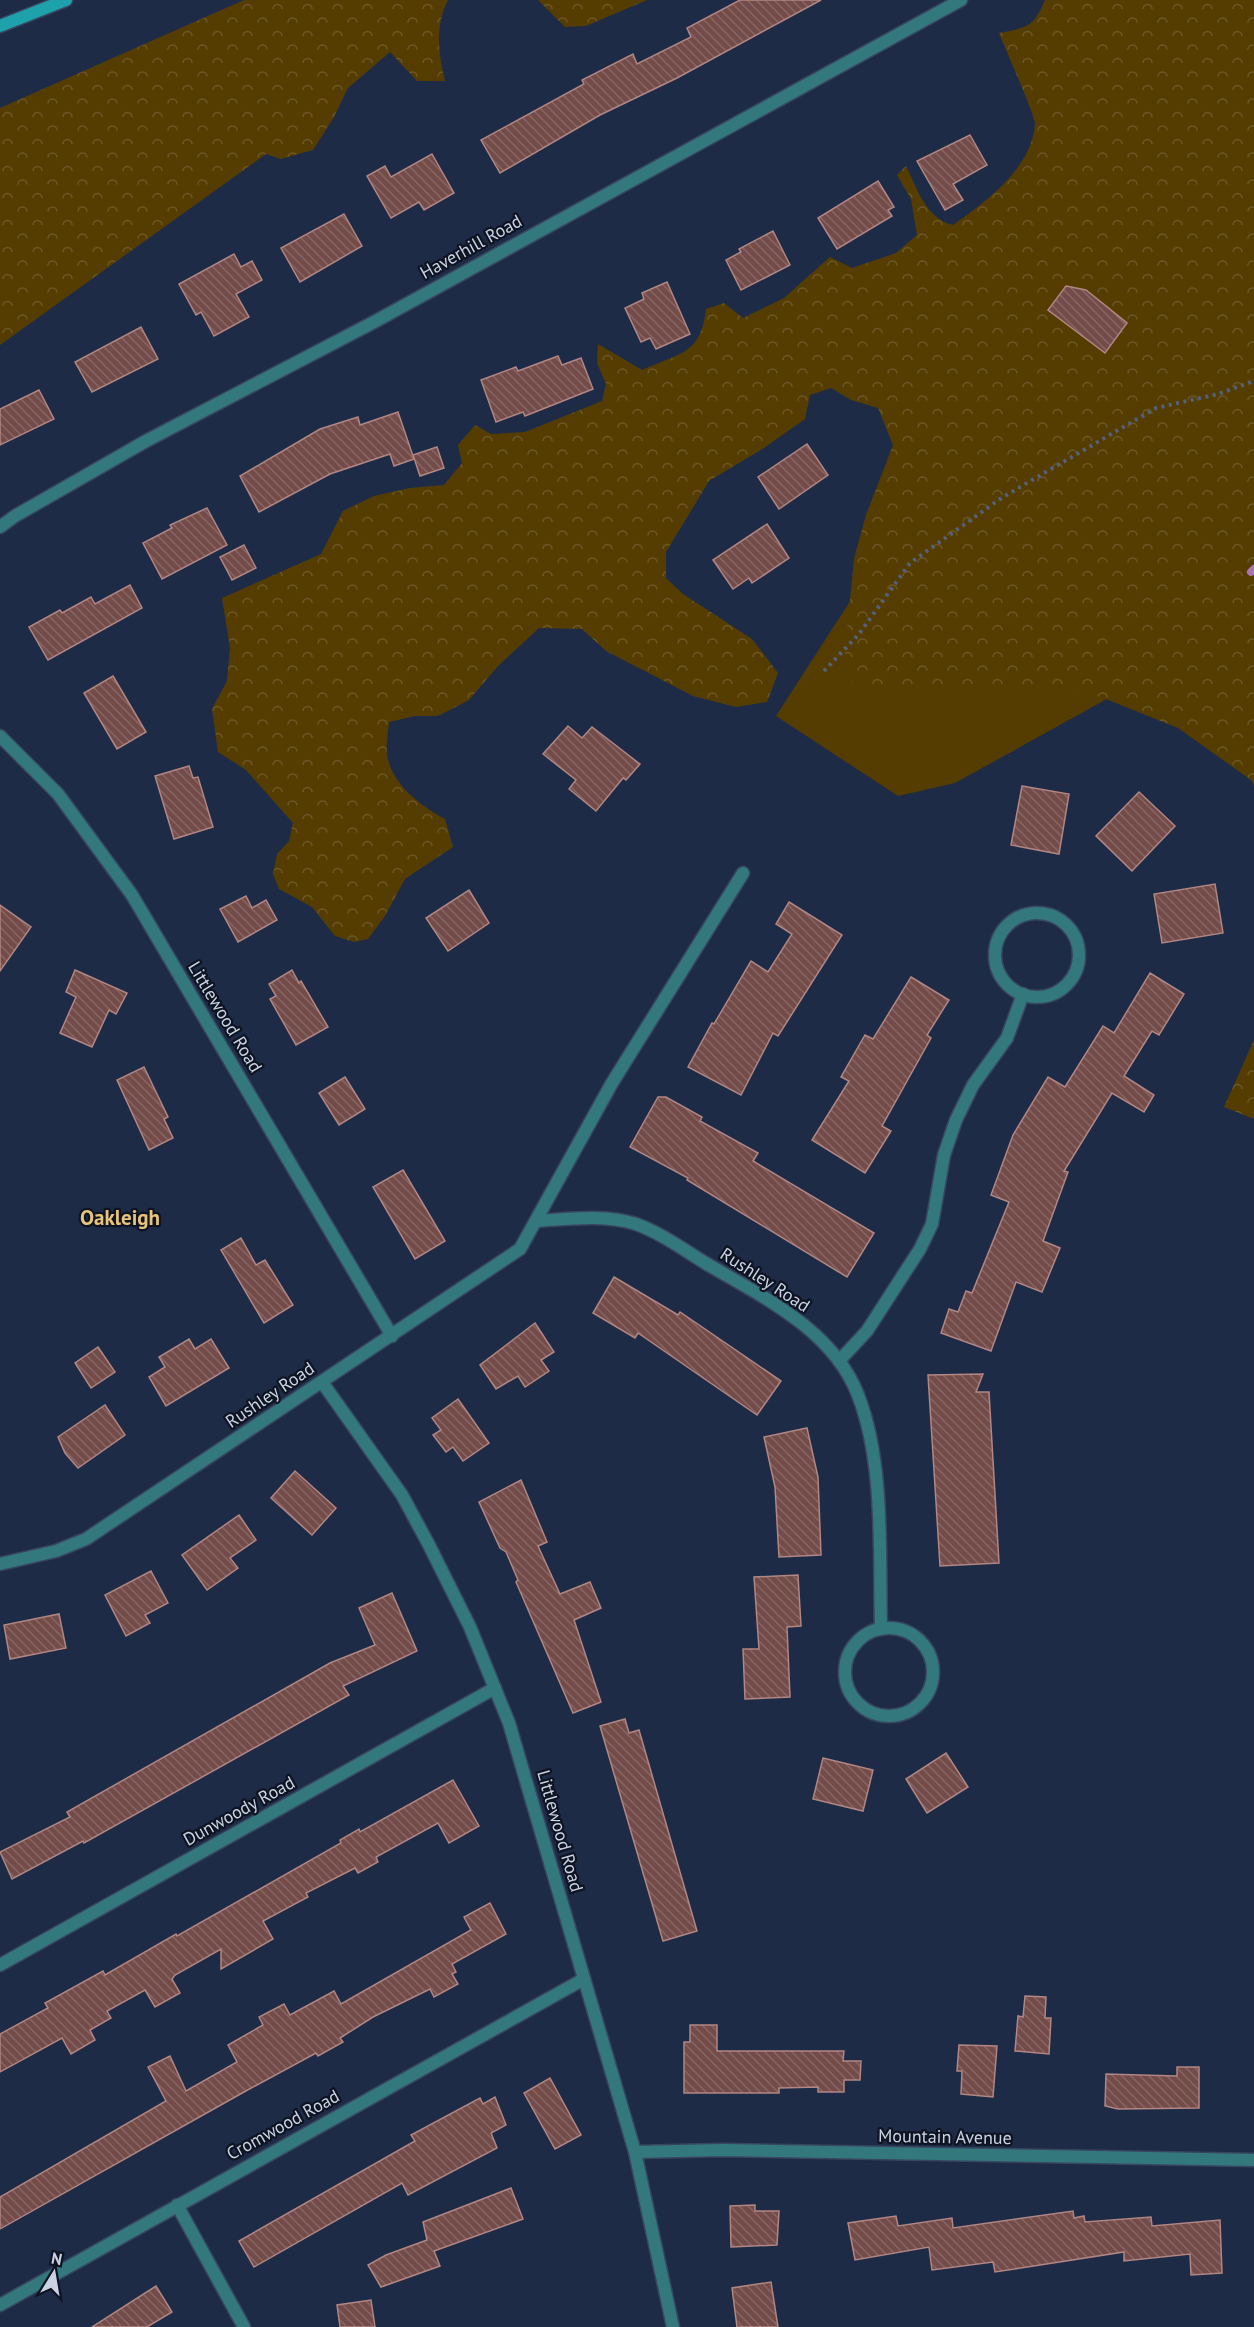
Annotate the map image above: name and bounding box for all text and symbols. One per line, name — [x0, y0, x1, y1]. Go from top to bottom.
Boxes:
street label: Haverhill Road — [416, 209, 526, 284]
street label: Littlewood Road — [183, 957, 268, 1076]
district label: Oakleigh — [80, 1204, 160, 1231]
street label: Rushley Road — [716, 1242, 814, 1317]
street label: Rushley Road — [221, 1356, 319, 1433]
street label: Littlewood Road — [532, 1767, 589, 1894]
street label: Dunwoody Road — [179, 1770, 299, 1851]
street label: Cromwood Road — [222, 2084, 343, 2165]
street label: Mountain Avenue — [878, 2124, 1012, 2149]
north arrow — [24, 2243, 84, 2303]
text: N — [50, 2247, 64, 2269]

